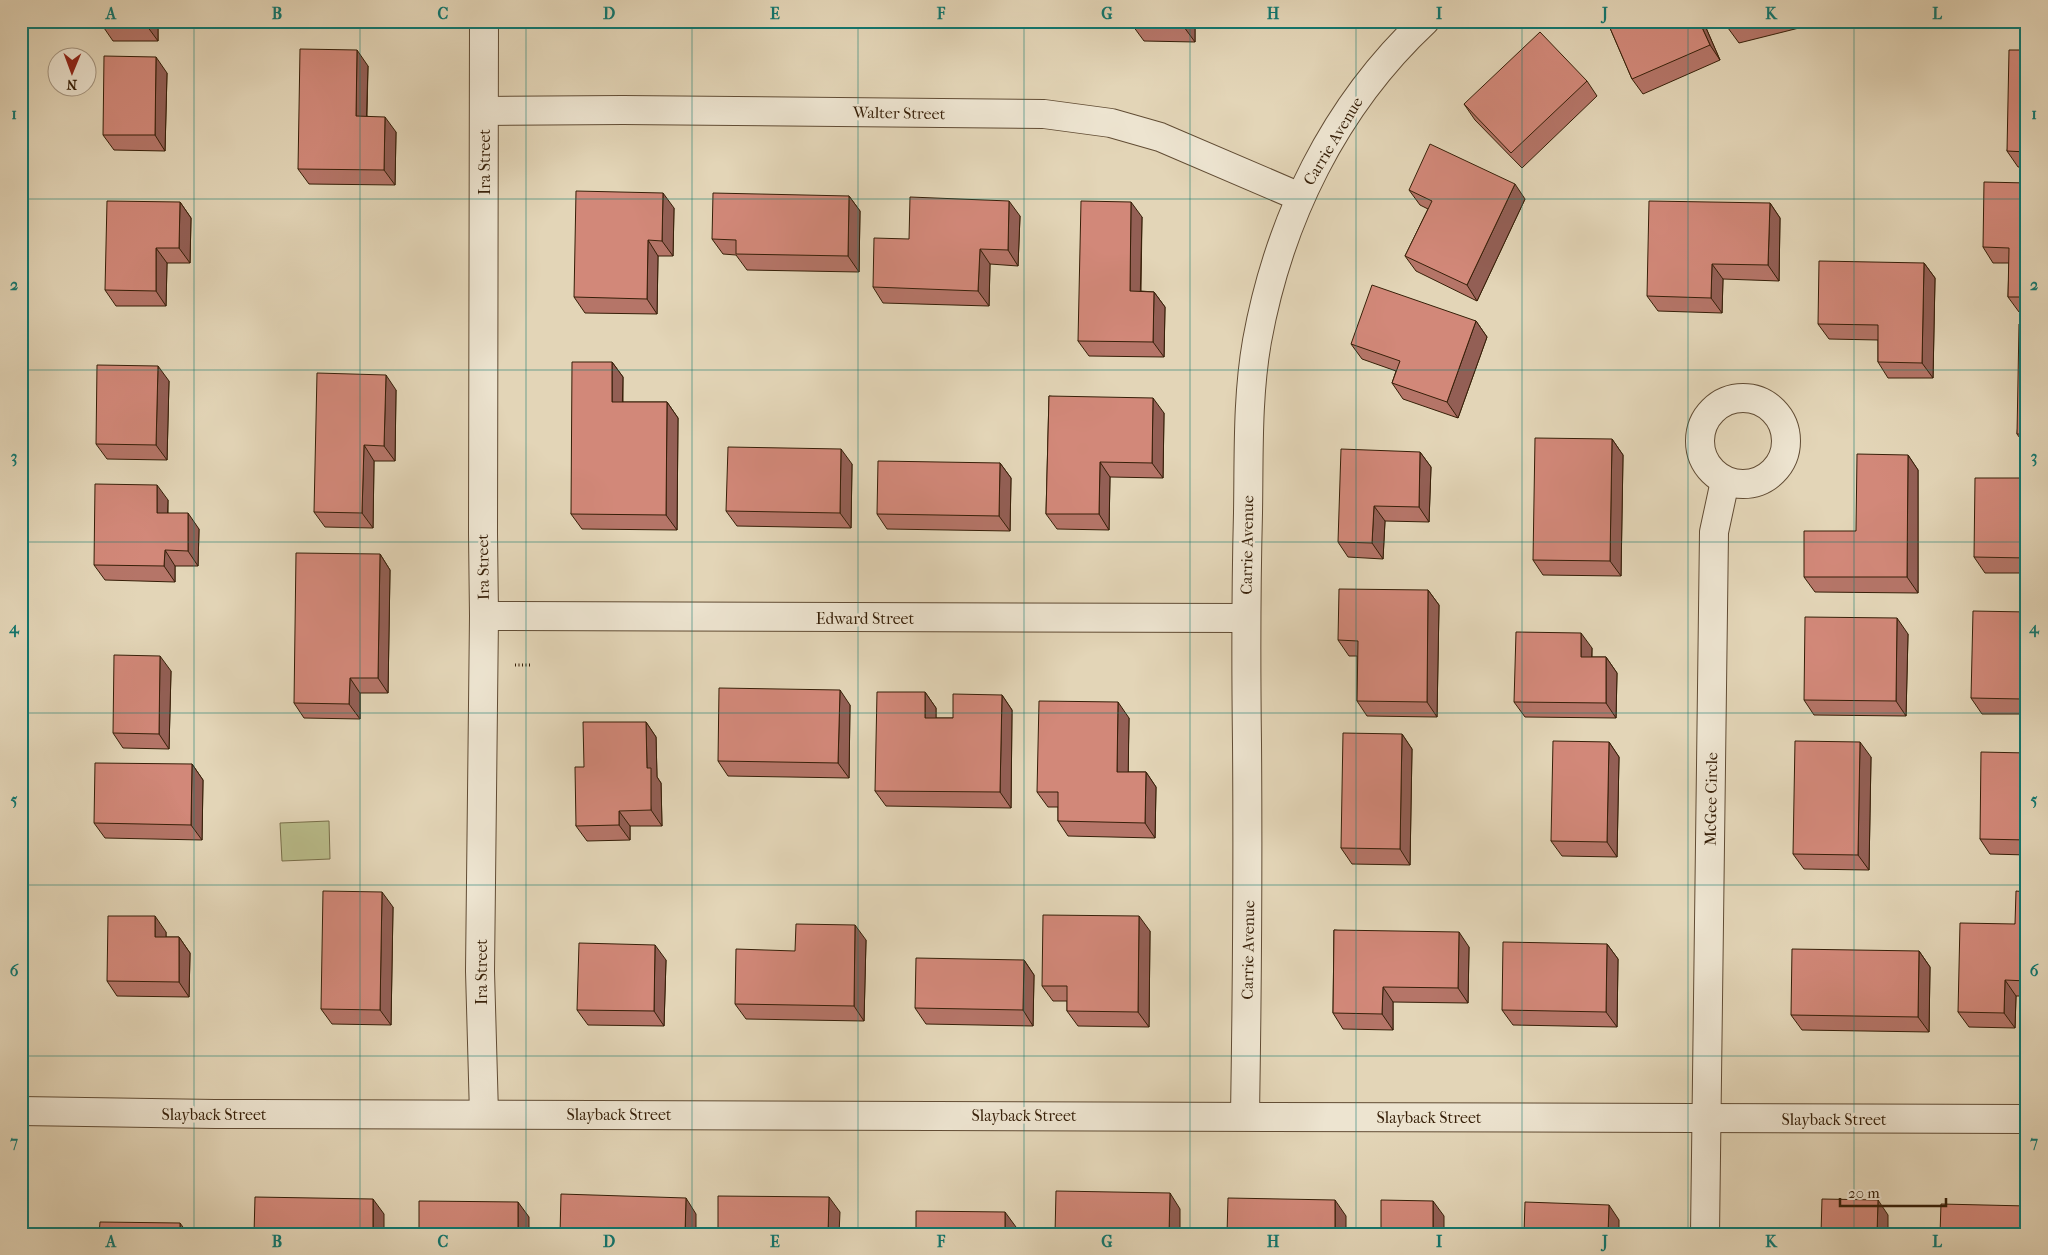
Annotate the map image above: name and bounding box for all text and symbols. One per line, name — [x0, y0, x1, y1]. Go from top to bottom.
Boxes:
text: A — [105, 4, 117, 23]
text: B — [272, 4, 282, 23]
text: C — [438, 4, 449, 23]
text: D — [603, 4, 615, 23]
text: E — [770, 4, 780, 23]
text: F — [936, 4, 946, 23]
text: G — [1101, 4, 1113, 23]
text: H — [1267, 4, 1280, 23]
text: I — [1436, 4, 1443, 23]
text: J — [1600, 4, 1608, 24]
text: K — [1765, 4, 1778, 23]
text: L — [1932, 4, 1942, 23]
north arrow — [48, 48, 98, 98]
text: N — [66, 76, 77, 93]
street label: Carrie Avenue — [1299, 93, 1367, 188]
street label: Walter Street — [852, 103, 946, 123]
text: 1 — [11, 104, 17, 123]
text: 1 — [2031, 104, 2037, 123]
street label: Ira Street — [475, 129, 494, 195]
text: 2 — [10, 275, 18, 294]
text: 2 — [2030, 275, 2038, 294]
text: 3 — [11, 447, 17, 467]
text: 3 — [2031, 447, 2037, 467]
street label: Carrie Avenue — [1237, 495, 1257, 595]
street label: Ira Street — [473, 534, 493, 600]
street label: Edward Street — [816, 609, 915, 628]
text: 4 — [8, 618, 20, 638]
text: 4 — [2028, 618, 2040, 638]
street label: McGee Circle — [1701, 752, 1721, 846]
text: 5 — [11, 790, 18, 809]
text: 5 — [2031, 790, 2038, 809]
street label: Carrie Avenue — [1238, 900, 1258, 1000]
street label: Ira Street — [472, 939, 491, 1005]
text: 6 — [10, 961, 19, 980]
text: 6 — [2030, 961, 2039, 980]
street label: Slayback Street — [161, 1105, 267, 1124]
street label: Slayback Street — [566, 1105, 672, 1124]
street label: Slayback Street — [971, 1106, 1077, 1125]
street label: Slayback Street — [1376, 1108, 1482, 1127]
street label: Slayback Street — [1781, 1110, 1887, 1129]
text: 7 — [9, 1132, 18, 1151]
text: 7 — [2029, 1132, 2038, 1151]
scale bar — [1840, 1175, 1947, 1207]
text: 20 m — [1848, 1184, 1880, 1202]
text: A — [105, 1232, 117, 1251]
text: B — [272, 1232, 282, 1251]
text: C — [438, 1232, 449, 1251]
text: D — [603, 1232, 615, 1251]
text: E — [770, 1232, 780, 1251]
text: F — [936, 1232, 946, 1251]
text: G — [1101, 1232, 1113, 1251]
text: H — [1267, 1232, 1280, 1251]
text: I — [1436, 1232, 1443, 1251]
text: J — [1600, 1232, 1608, 1252]
text: K — [1765, 1232, 1778, 1251]
text: L — [1932, 1232, 1942, 1251]

